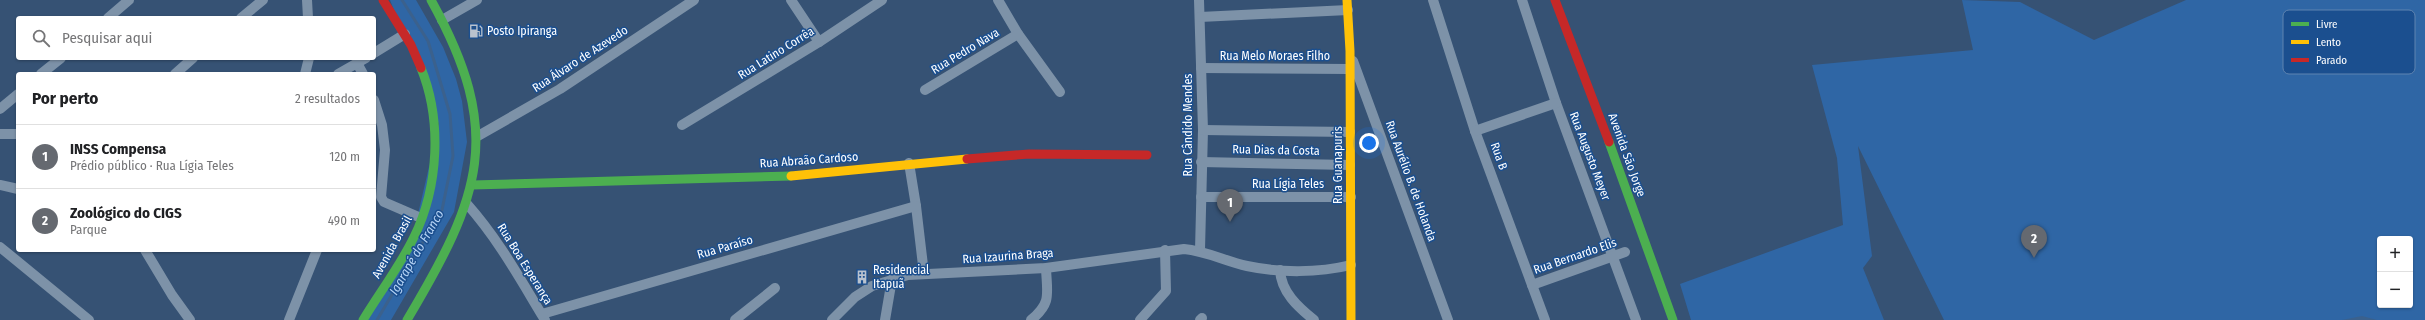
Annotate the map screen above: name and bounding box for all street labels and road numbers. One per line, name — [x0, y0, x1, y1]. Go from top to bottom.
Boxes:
street label: Rua Álvaro de Azevedo — [529, 22, 630, 95]
street label: Rua Latino Corrêa — [735, 24, 817, 82]
street label: Rua Pedro Nava — [928, 25, 1002, 77]
street label: Rua Melo Moraes Filho — [1220, 49, 1330, 63]
street label: Rua Cândido Mendes — [1181, 74, 1195, 177]
street label: Rua Augusto Meyer — [1567, 110, 1614, 203]
street label: Avenida São Jorge — [1605, 111, 1649, 199]
street label: Rua Aurélio B. de Holanda — [1383, 119, 1439, 243]
street label: Rua Guanapuris — [1331, 126, 1345, 204]
street label: Rua B — [1488, 140, 1511, 172]
street label: Rua Dias da Costa — [1232, 142, 1320, 158]
street label: Rua Abraão Cardoso — [759, 150, 859, 170]
street label: Rua Lígia Teles — [1252, 177, 1324, 191]
street label: Avenida Brasil — [369, 213, 415, 281]
street label: Rua Boa Esperança — [494, 221, 556, 307]
street label: Rua Paraíso — [696, 232, 754, 262]
street label: Rua Bernardo Elis — [1532, 235, 1618, 277]
street label: Rua Izaurina Braga — [962, 246, 1054, 266]

